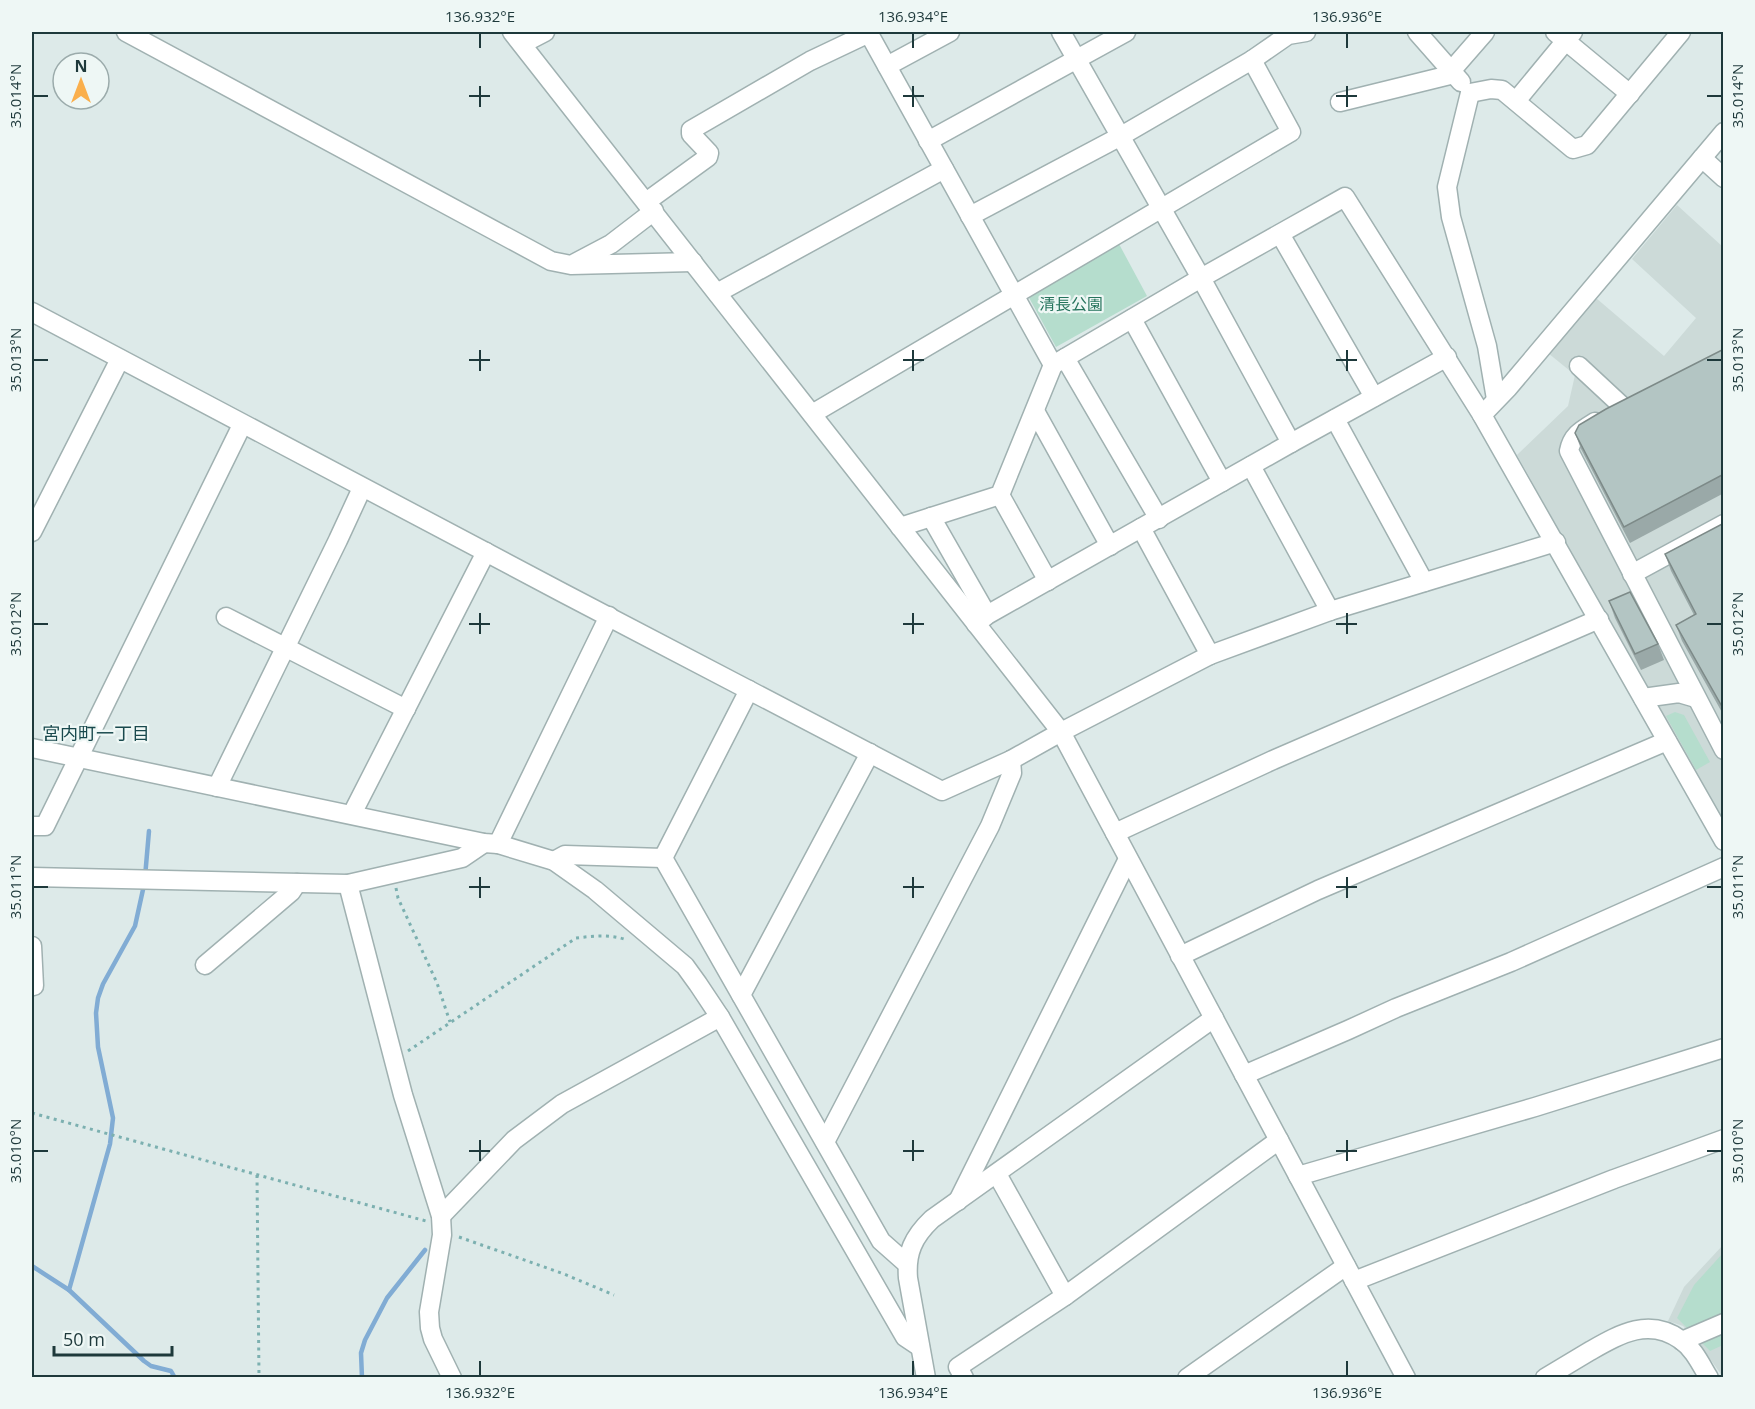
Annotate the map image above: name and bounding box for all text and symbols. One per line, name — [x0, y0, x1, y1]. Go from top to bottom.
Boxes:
text: 136.932°E — [445, 6, 515, 26]
text: 136.934°E — [878, 6, 948, 26]
text: 136.936°E — [1312, 6, 1382, 26]
north arrow — [51, 51, 111, 111]
text: N — [74, 55, 88, 77]
text: 35.014°N — [5, 64, 25, 128]
text: 35.014°N — [1727, 64, 1747, 128]
park label: 清長公園 — [1039, 293, 1103, 315]
text: 35.013°N — [5, 328, 25, 392]
text: 35.013°N — [1727, 328, 1747, 392]
text: 35.012°N — [5, 592, 25, 656]
text: 35.012°N — [1727, 592, 1747, 656]
district label: 宮内町一丁目 — [42, 721, 150, 745]
text: 35.011°N — [5, 855, 25, 919]
text: 35.011°N — [1727, 855, 1747, 919]
text: 35.010°N — [5, 1119, 25, 1183]
text: 35.010°N — [1727, 1119, 1747, 1183]
scale bar — [54, 1319, 172, 1357]
text: 50 m — [63, 1327, 105, 1351]
text: 136.932°E — [445, 1382, 515, 1402]
text: 136.934°E — [878, 1382, 948, 1402]
text: 136.936°E — [1312, 1382, 1382, 1402]

